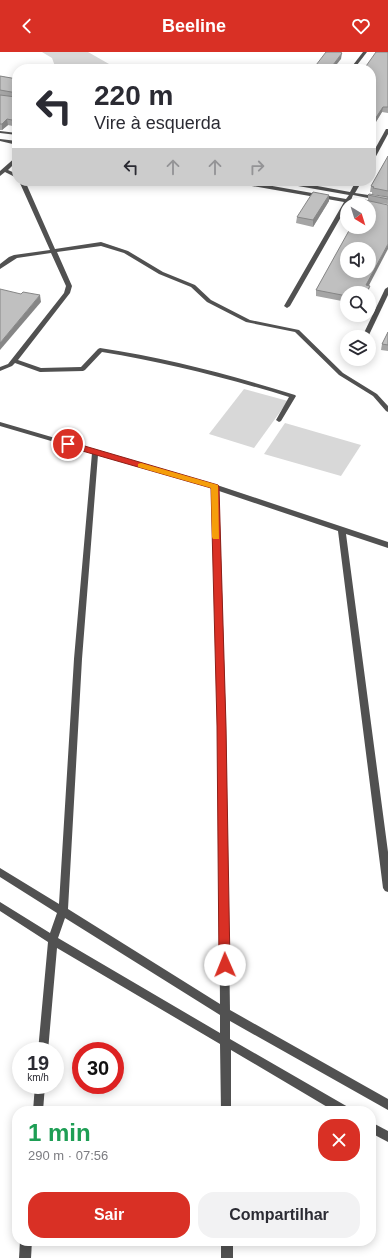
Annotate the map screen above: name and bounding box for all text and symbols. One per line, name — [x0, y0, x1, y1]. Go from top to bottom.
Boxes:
icon: back — [16, 15, 38, 37]
icon: heart — [350, 15, 372, 37]
text: Beeline — [162, 16, 226, 36]
icon: left — [28, 80, 80, 132]
text: 220 m — [94, 80, 173, 111]
text: Vire à esquerda — [94, 113, 221, 133]
icon: left — [120, 156, 142, 178]
icon: ahead — [162, 156, 184, 178]
icon: ahead — [204, 156, 226, 178]
icon: right — [246, 156, 268, 178]
north arrow — [340, 198, 376, 234]
map controls — [340, 198, 376, 366]
button: sound — [340, 242, 376, 278]
button: search — [340, 286, 376, 322]
button: layers — [340, 330, 376, 366]
pin — [51, 427, 85, 461]
icon: arrive — [57, 433, 79, 455]
position arrow — [204, 944, 246, 986]
speed limit sign: 30 — [72, 1042, 124, 1094]
text: 19 — [27, 1052, 49, 1074]
text: km/h — [27, 1072, 49, 1083]
text: 1 min — [28, 1119, 91, 1146]
button: close — [318, 1119, 360, 1161]
text: 290 m · 07:56 — [28, 1148, 108, 1163]
button: Sair — [28, 1192, 190, 1238]
button: Compartilhar — [198, 1192, 360, 1238]

